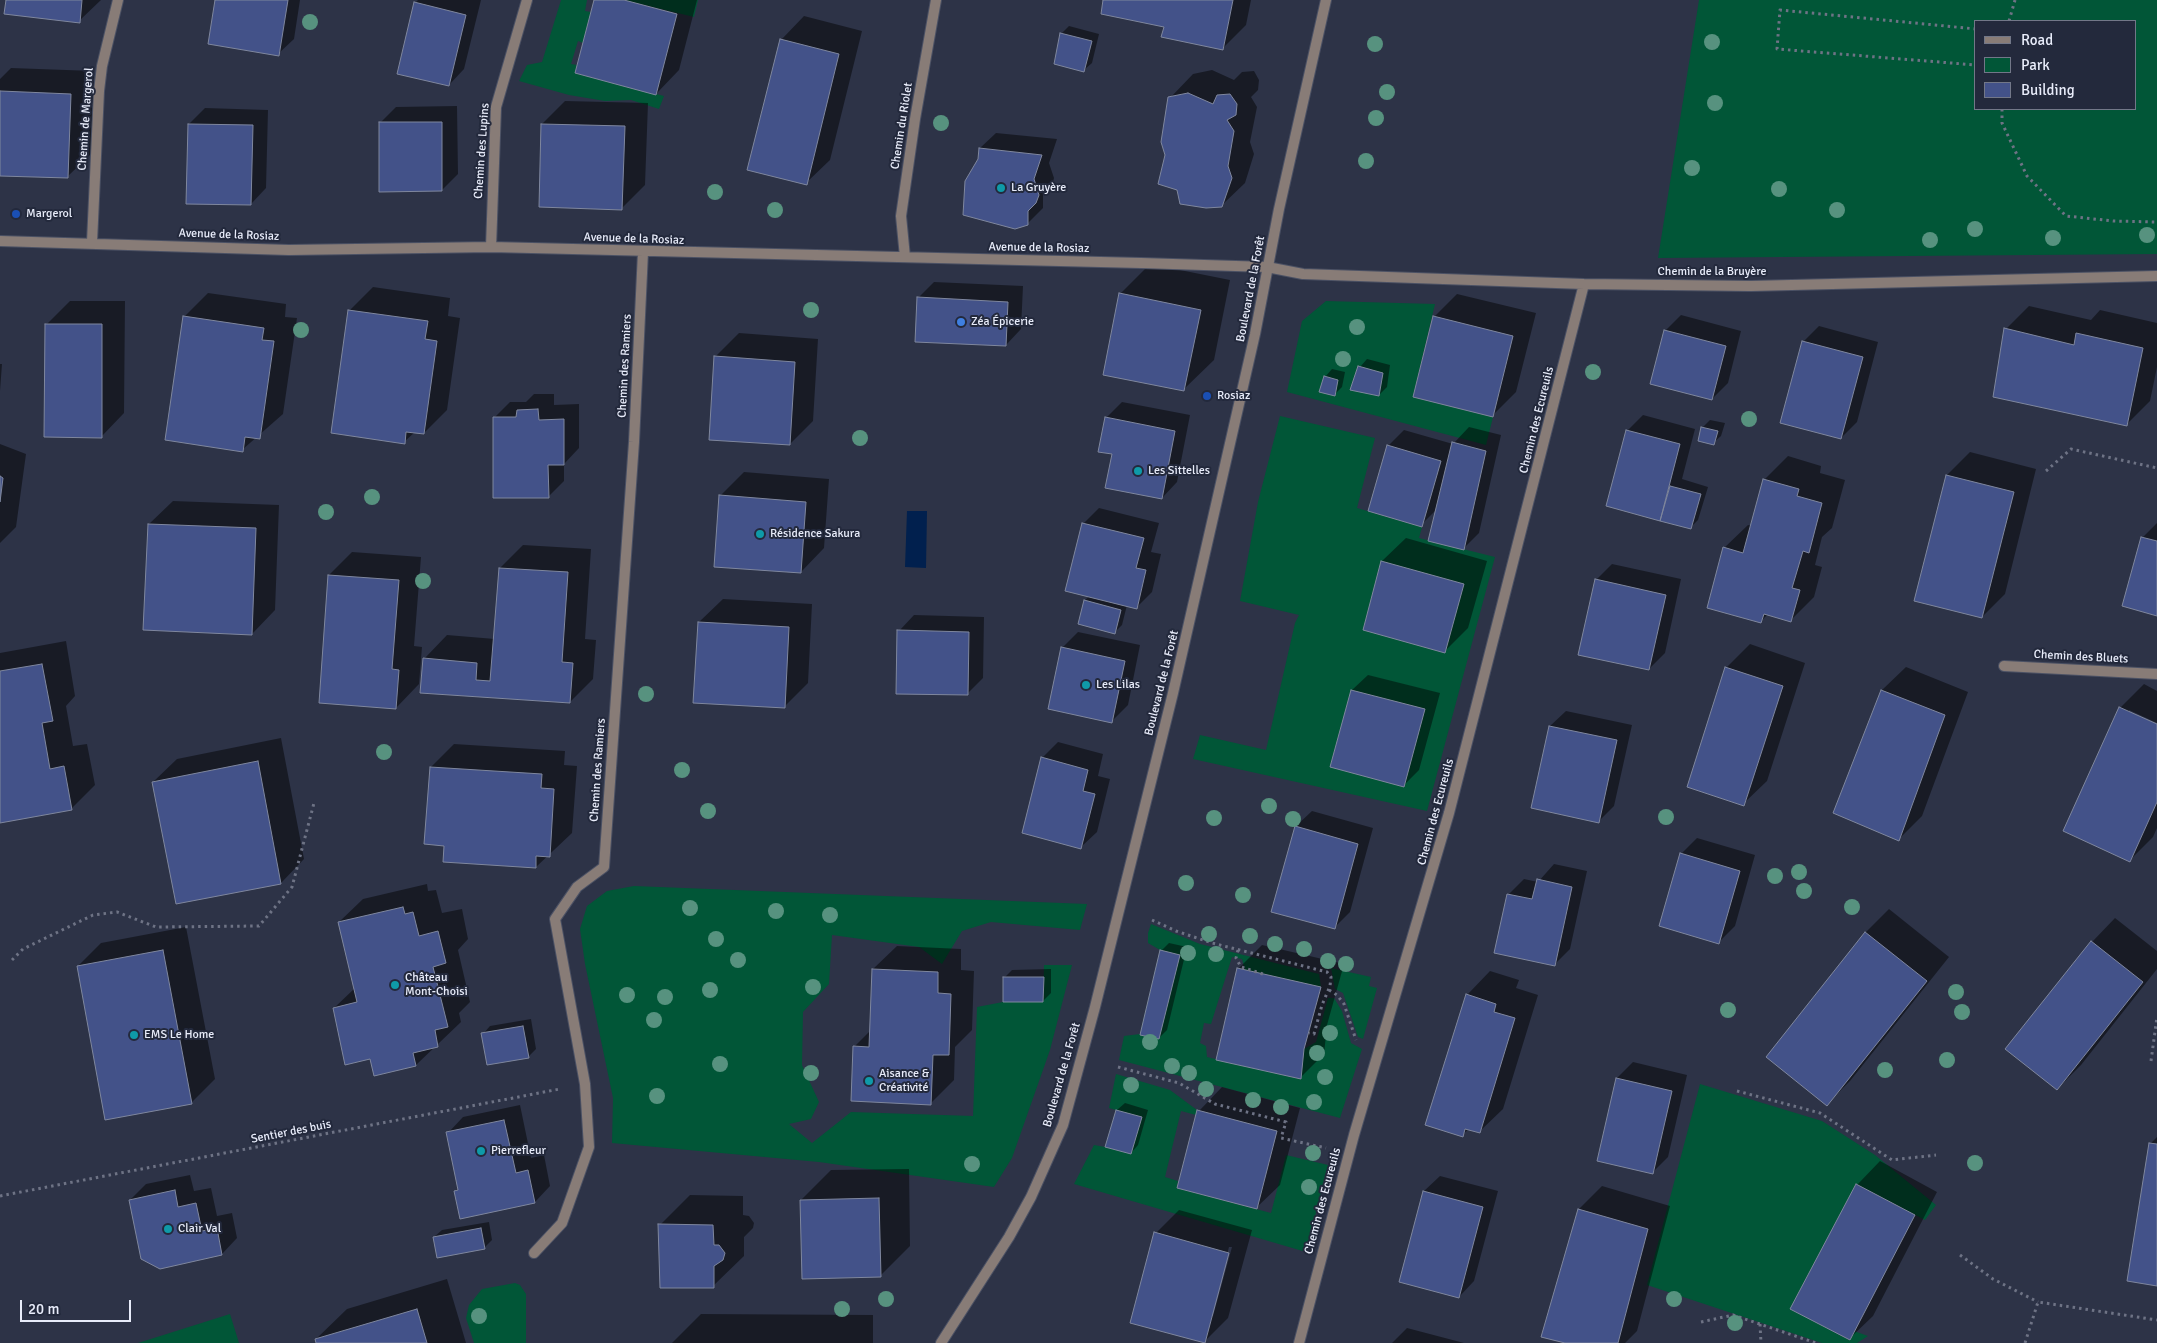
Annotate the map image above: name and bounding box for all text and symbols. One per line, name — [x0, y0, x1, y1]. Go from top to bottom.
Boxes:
legend — [1974, 20, 2137, 110]
text: Road — [2021, 31, 2053, 49]
text: Park — [2021, 56, 2050, 74]
street label: Chemin de Margerol — [75, 67, 97, 171]
text: Building — [2021, 81, 2075, 99]
street label: Chemin du Riolet — [888, 82, 916, 170]
street label: Chemin des Lupins — [471, 103, 493, 199]
place label: La Gruyère — [1011, 181, 1066, 195]
marker: La Gruyère — [995, 182, 1007, 194]
place label: Margerol — [26, 207, 72, 221]
marker: Margerol — [10, 208, 22, 220]
street label: Avenue de la Rosiaz — [178, 226, 280, 244]
street label: Avenue de la Rosiaz — [583, 230, 685, 248]
street label: Boulevard de la Forêt — [1234, 235, 1268, 343]
street label: Avenue de la Rosiaz — [989, 240, 1089, 256]
street label: Chemin de la Bruyère — [1658, 265, 1766, 279]
street label: Chemin des Ramiers — [615, 314, 635, 418]
place label: Zéa Épicerie — [971, 315, 1034, 329]
marker: Zéa Épicerie — [955, 316, 967, 328]
street label: Chemin des Ecureuils — [1517, 365, 1557, 475]
place label: Rosiaz — [1217, 389, 1250, 403]
marker: Rosiaz — [1201, 390, 1213, 402]
place label: Les Sittelles — [1148, 464, 1210, 478]
marker: Les Sittelles — [1132, 465, 1144, 477]
place label: Résidence Sakura — [770, 527, 860, 541]
marker: Résidence Sakura — [754, 528, 766, 540]
street label: Boulevard de la Forêt — [1142, 629, 1182, 737]
street label: Chemin des Bluets — [2033, 647, 2129, 667]
place label: Les Lilas — [1096, 678, 1140, 692]
marker: Les Lilas — [1080, 679, 1092, 691]
street label: Chemin des Ramiers — [587, 718, 609, 822]
street label: Chemin des Ecureuils — [1415, 757, 1457, 867]
place label: Château Mont-Choisi — [405, 971, 468, 999]
marker: Château Mont-Choisi — [389, 979, 401, 991]
street label: Boulevard de la Forêt — [1040, 1021, 1084, 1129]
place label: EMS Le Home — [144, 1028, 214, 1042]
marker: EMS Le Home — [128, 1029, 140, 1041]
place label: Aisance & Créativité — [879, 1067, 929, 1095]
marker: Aisance & Créativité — [863, 1075, 875, 1087]
street label: Sentier des buis — [250, 1117, 332, 1147]
place label: Pierrefleur — [491, 1144, 546, 1158]
marker: Pierrefleur — [475, 1145, 487, 1157]
street label: Chemin des Ecureuils — [1302, 1146, 1344, 1256]
place label: Clair Val — [178, 1222, 221, 1236]
marker: Clair Val — [162, 1223, 174, 1235]
scale bar — [22, 1290, 134, 1322]
text: 20 m — [28, 1300, 59, 1318]

